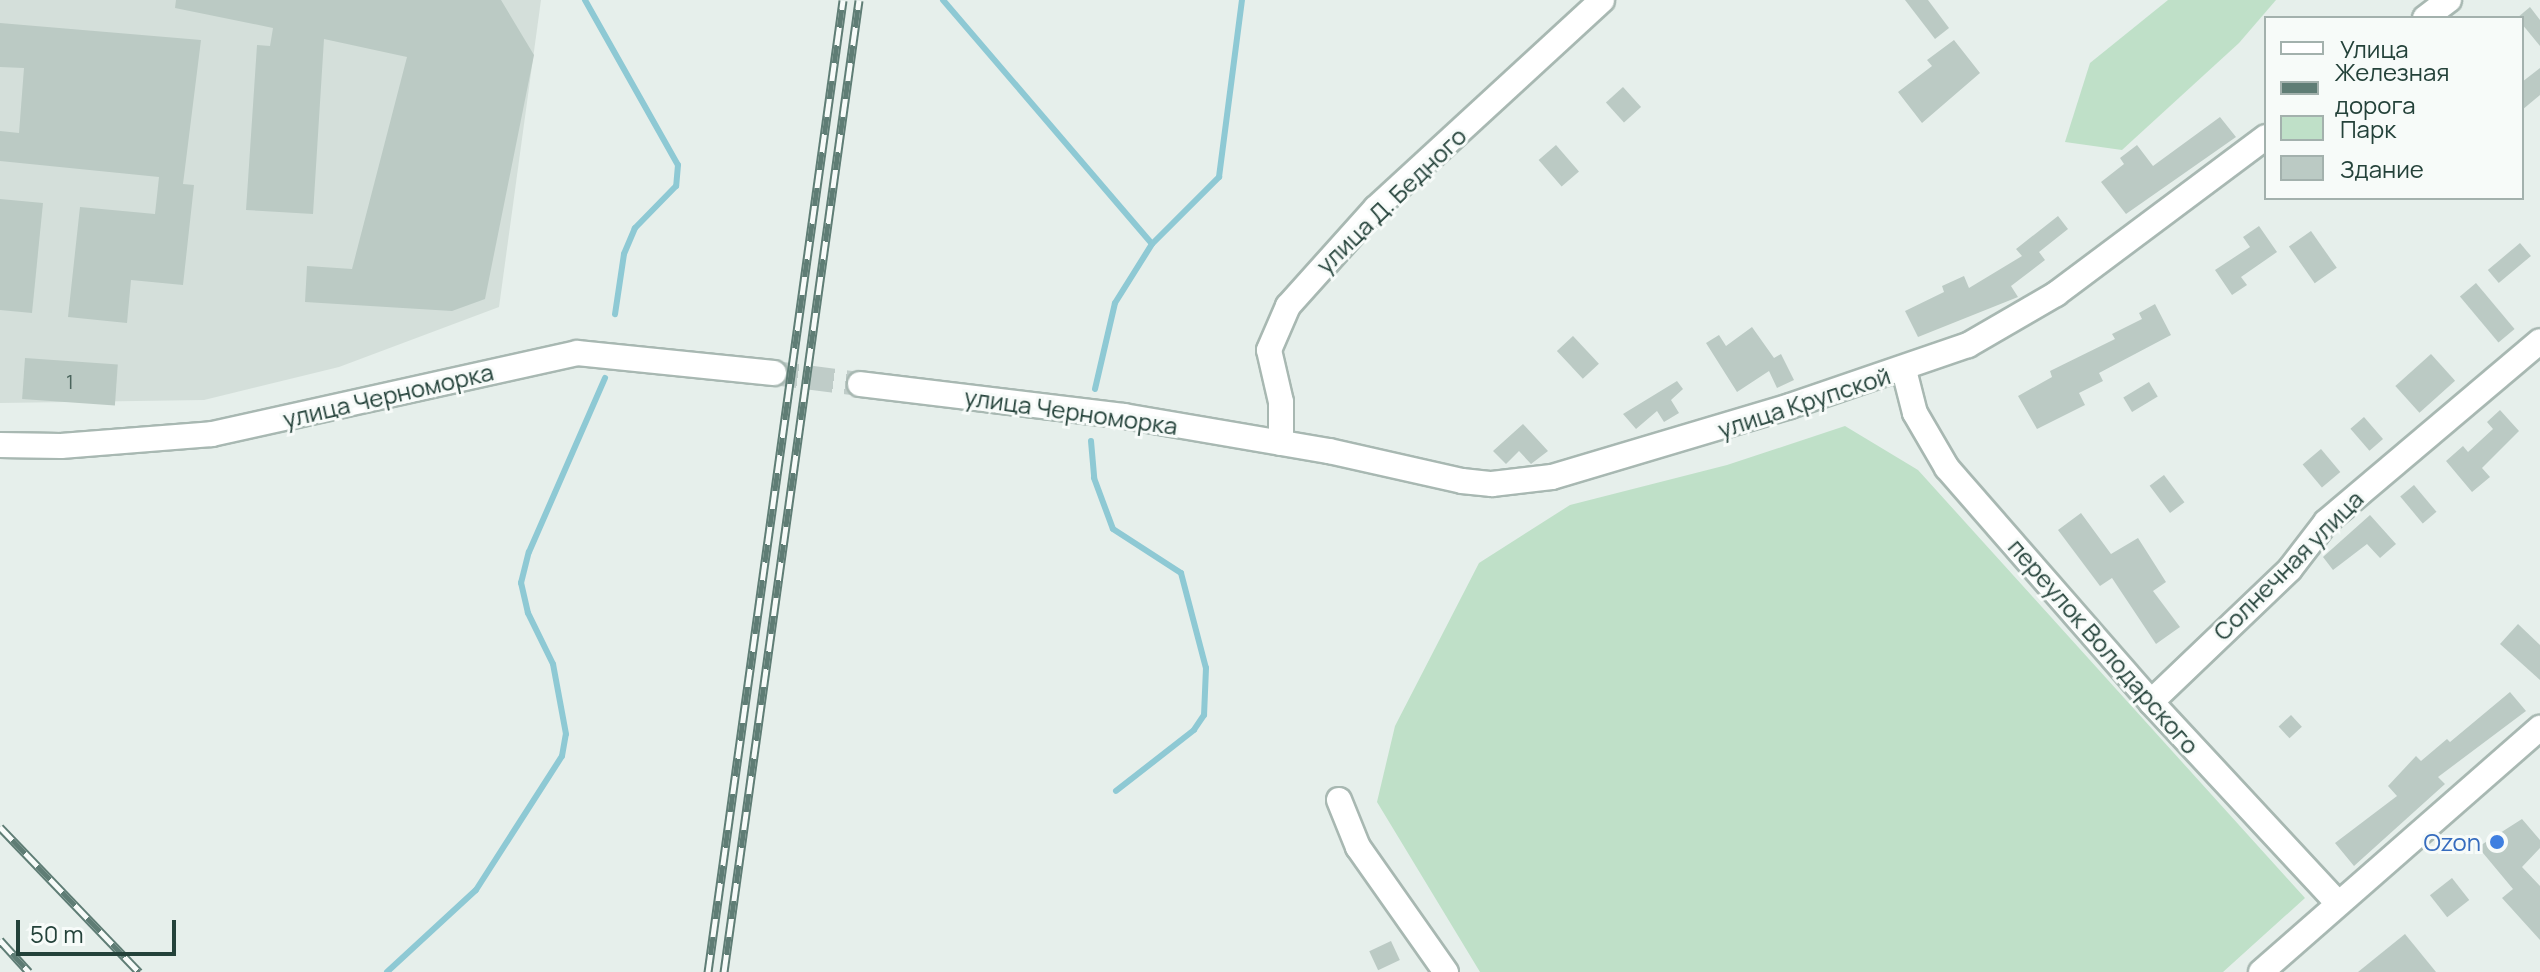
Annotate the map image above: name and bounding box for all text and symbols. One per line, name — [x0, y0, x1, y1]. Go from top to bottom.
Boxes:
legend — [2264, 16, 2524, 200]
text: Улица — [2340, 32, 2409, 65]
text: Железная дорога — [2335, 55, 2450, 121]
text: Парк — [2340, 112, 2396, 145]
street label: улица Д. Бедного — [1310, 121, 1472, 279]
text: Здание — [2340, 152, 2424, 185]
street label: улица Черноморка — [280, 357, 496, 433]
street label: улица Крупской — [1714, 361, 1894, 443]
house number: 1 — [66, 369, 74, 393]
street label: улица Черноморка — [963, 382, 1179, 440]
street label: Солнечная улица — [2207, 484, 2369, 646]
street label: переулок Володарского — [2003, 533, 2205, 759]
place label: Ozon — [2423, 828, 2481, 856]
marker: Ozon — [2488, 833, 2506, 851]
scale bar — [20, 904, 180, 954]
text: 50 m — [30, 917, 84, 950]

